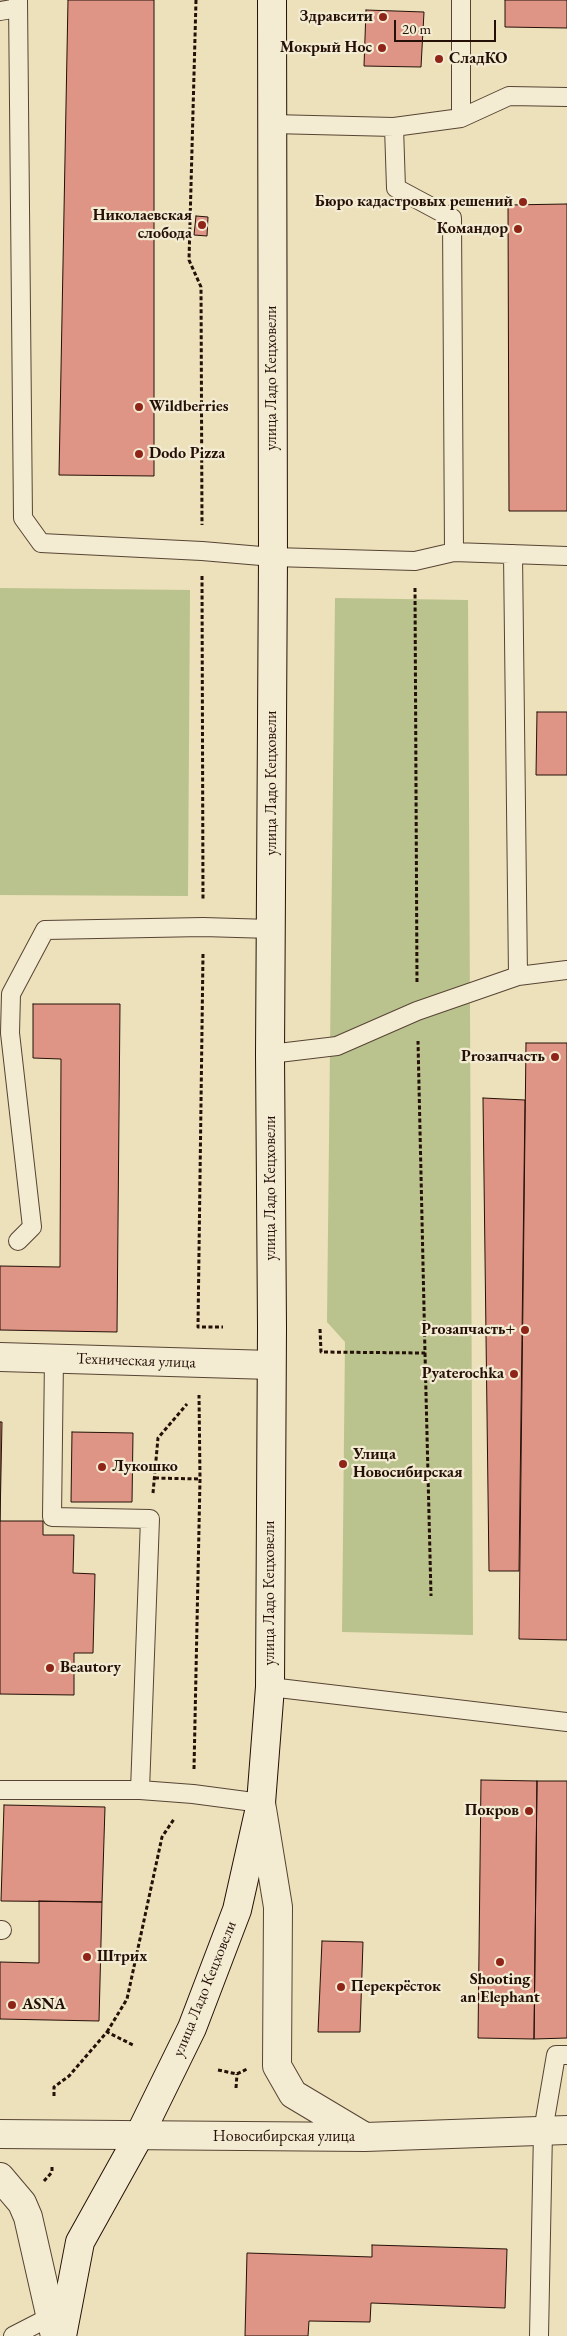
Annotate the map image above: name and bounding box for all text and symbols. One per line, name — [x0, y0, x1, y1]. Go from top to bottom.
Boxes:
place label: Здравсити — [300, 7, 373, 27]
scale bar — [397, 10, 500, 42]
marker: Здравсити — [377, 11, 389, 23]
text: 20 m — [402, 19, 431, 38]
place label: Мокрый Нос — [280, 38, 372, 58]
marker: Мокрый Нос — [376, 42, 388, 54]
place label: СладКО — [449, 49, 507, 69]
marker: СладКО — [433, 53, 445, 65]
place label: Бюро кадастровых решений — [315, 192, 513, 212]
marker: Бюро кадастровых решений — [517, 196, 529, 208]
place label: Николаевская слобода — [93, 206, 192, 244]
marker: Николаевская слобода — [196, 219, 208, 231]
place label: Командор — [437, 219, 508, 239]
marker: Командор — [512, 223, 524, 235]
street label: улица Ладо Кецховели — [262, 305, 282, 451]
place label: Wildberries — [149, 397, 228, 417]
marker: Wildberries — [133, 401, 145, 413]
place label: Dodo Pizza — [149, 444, 225, 464]
marker: Dodo Pizza — [133, 448, 145, 460]
street label: улица Ладо Кецховели — [262, 710, 282, 856]
place label: Proзапчасть — [461, 1047, 545, 1067]
marker: Proзапчасть — [549, 1051, 561, 1063]
street label: улица Ладо Кецховели — [261, 1115, 281, 1261]
place label: Proзапчасть+ — [421, 1320, 515, 1340]
marker: Proзапчасть+ — [519, 1324, 531, 1336]
street label: Техническая улица — [76, 1349, 196, 1373]
place label: Pyaterochka — [422, 1364, 504, 1384]
marker: Pyaterochka — [508, 1368, 520, 1380]
place label: Улица Новосибирская — [353, 1445, 462, 1483]
place label: Лукошко — [112, 1457, 178, 1477]
marker: Улица Новосибирская — [337, 1458, 349, 1470]
marker: Лукошко — [96, 1461, 108, 1473]
street label: улица Ладо Кецховели — [260, 1520, 280, 1666]
place label: Beautory — [60, 1658, 121, 1678]
marker: Beautory — [44, 1662, 56, 1674]
place label: Покров — [465, 1801, 519, 1821]
marker: Покров — [523, 1805, 535, 1817]
street label: улица Ладо Кецховели — [169, 1918, 241, 2060]
place label: Штрих — [97, 1947, 147, 1967]
marker: Штрих — [81, 1951, 93, 1963]
marker: Shooting an Elephant — [494, 1956, 506, 1968]
place label: Shooting an Elephant — [460, 1970, 540, 2008]
place label: Перекрёсток — [351, 1977, 441, 1997]
marker: Перекрёсток — [335, 1981, 347, 1993]
place label: ASNA — [22, 1995, 66, 2015]
marker: ASNA — [6, 1999, 18, 2011]
street label: Новосибирская улица — [213, 2127, 355, 2147]

